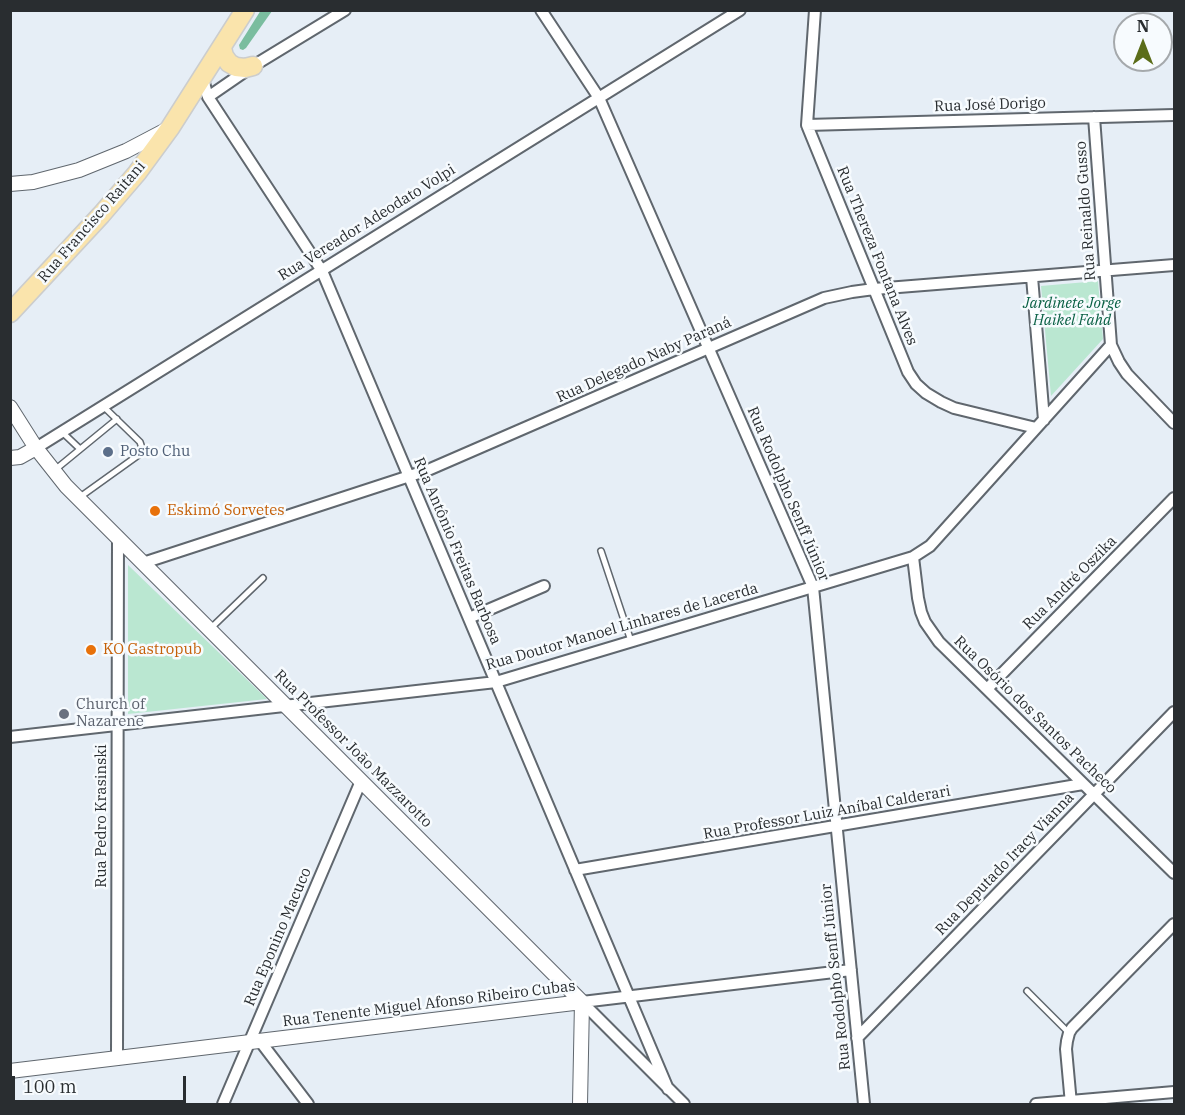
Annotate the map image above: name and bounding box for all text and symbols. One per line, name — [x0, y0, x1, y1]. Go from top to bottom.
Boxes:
north arrow — [1113, 12, 1173, 72]
text: N — [1137, 16, 1149, 36]
street label: Rua José Dorigo — [934, 94, 1046, 116]
street label: Rua Reinaldo Gusso — [1072, 141, 1100, 281]
street label: Rua Francisco Raitani — [35, 158, 149, 286]
street label: Rua Vereador Adeodato Volpi — [275, 161, 459, 285]
street label: Rua Thereza Fontana Alves — [833, 164, 921, 348]
park label: Jardinete Jorge Haikel Fahd — [1023, 295, 1121, 330]
street label: Rua Delegado Naby Paraná — [554, 313, 734, 407]
street label: Rua Rodolpho Senff Júnior — [743, 404, 833, 584]
place label: Posto Chu — [120, 443, 190, 461]
marker: Posto Chu — [101, 445, 115, 459]
street label: Rua Antônio Freitas Barbosa — [409, 455, 505, 647]
place label: Eskimó Sorvetes — [167, 502, 285, 520]
marker: Eskimó Sorvetes — [148, 504, 162, 518]
street label: Rua André Oszika — [1019, 532, 1121, 634]
street label: Rua Doutor Manoel Linhares de Lacerda — [484, 579, 760, 675]
street label: Rua Osório dos Santos Pacheco — [950, 633, 1120, 797]
place label: KO Gastropub — [103, 641, 202, 659]
marker: KO Gastropub — [84, 643, 98, 657]
street label: Rua Professor João Mazzarotto — [270, 666, 436, 832]
place label: Church of Nazarene — [76, 696, 145, 731]
marker: Church of Nazarene — [57, 707, 71, 721]
street label: Rua Pedro Krasinski — [93, 744, 111, 888]
street label: Rua Professor Luiz Aníbal Calderari — [702, 782, 952, 844]
street label: Rua Deputado Iracy Vianna — [932, 789, 1078, 939]
street label: Rua Eponino Macuco — [241, 865, 315, 1009]
street label: Rua Rodolpho Senff Júnior — [817, 883, 855, 1071]
street label: Rua Tenente Miguel Afonso Ribeiro Cubas — [282, 977, 576, 1031]
scale bar — [15, 1064, 189, 1102]
text: 100 m — [23, 1075, 77, 1098]

